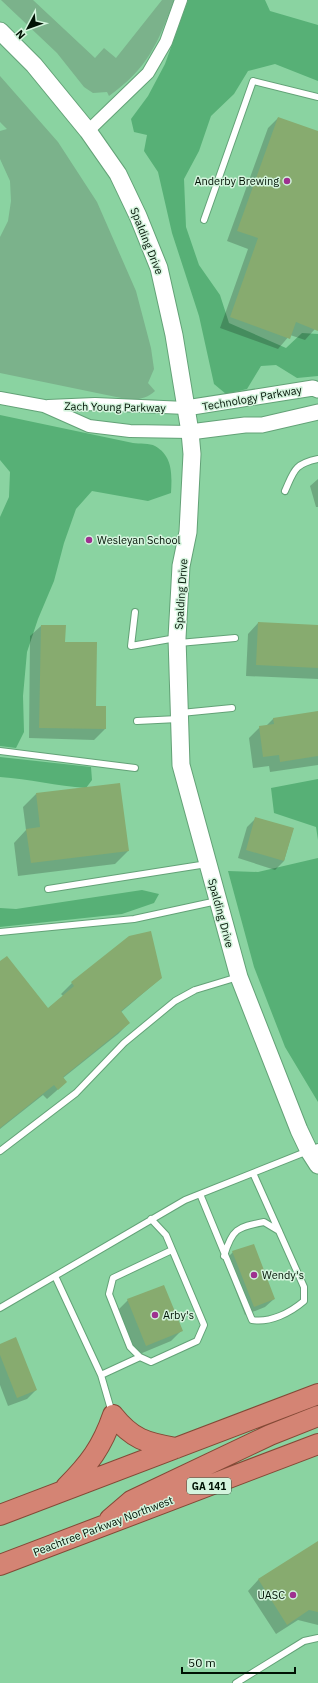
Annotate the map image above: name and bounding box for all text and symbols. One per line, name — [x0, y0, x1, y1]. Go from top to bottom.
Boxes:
north arrow — [8, 8, 48, 48]
text: N — [13, 27, 28, 42]
place label: Anderby Brewing — [194, 174, 279, 188]
marker: Anderby Brewing — [282, 176, 292, 186]
street label: Spalding Drive — [127, 205, 167, 277]
street label: Technology Parkway — [201, 382, 303, 414]
street label: Zach Young Parkway — [64, 399, 166, 415]
place label: Wesleyan School — [97, 533, 181, 547]
marker: Wesleyan School — [84, 535, 94, 545]
street label: Spalding Drive — [172, 558, 190, 630]
street label: Spalding Drive — [205, 877, 237, 949]
place label: Wendy's — [262, 1268, 304, 1282]
marker: Wendy's — [249, 1270, 259, 1280]
place label: Arby's — [163, 1308, 194, 1322]
marker: Arby's — [150, 1310, 160, 1320]
road number: GA 141 — [187, 1478, 231, 1494]
street label: Peachtree Parkway Northwest — [31, 1493, 175, 1559]
place label: UASC — [257, 1588, 285, 1602]
marker: UASC — [288, 1590, 298, 1600]
scale bar — [182, 1649, 295, 1675]
text: 50 m — [188, 1655, 216, 1670]

